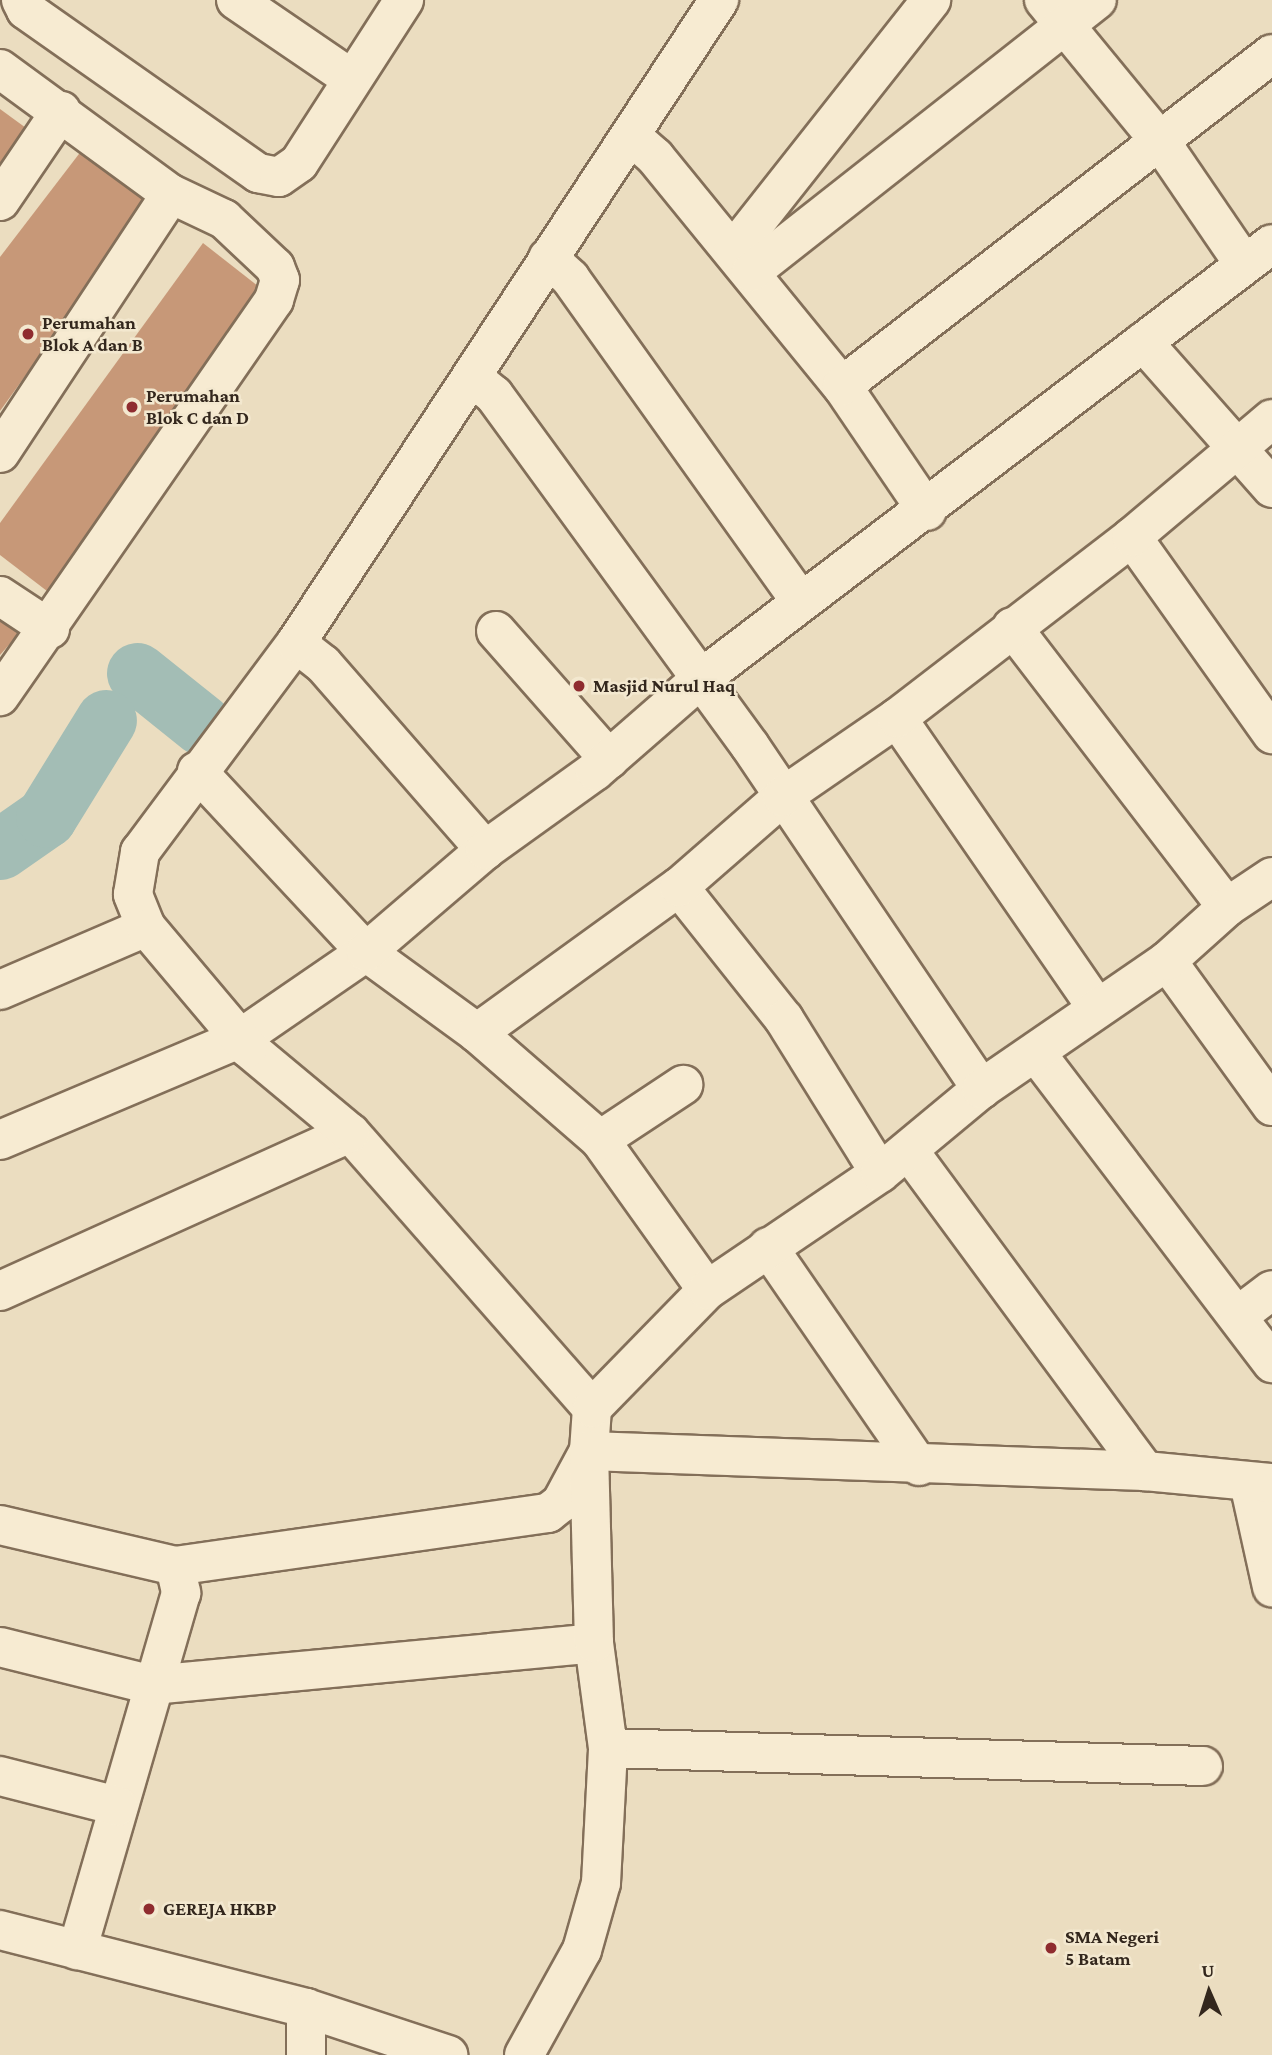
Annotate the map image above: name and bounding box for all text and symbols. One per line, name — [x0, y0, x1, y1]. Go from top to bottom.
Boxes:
place label: Perumahan Blok A dan B — [42, 312, 143, 356]
marker: Perumahan Blok A dan B — [20, 326, 36, 342]
place label: Perumahan Blok C dan D — [146, 385, 249, 429]
marker: Perumahan Blok C dan D — [124, 399, 140, 415]
place label: Masjid Nurul Haq — [593, 675, 735, 697]
marker: Masjid Nurul Haq — [571, 678, 587, 694]
place label: GEREJA HKBP — [163, 1898, 277, 1920]
marker: GEREJA HKBP — [141, 1901, 157, 1917]
place label: SMA Negeri 5 Batam — [1065, 1926, 1159, 1970]
marker: SMA Negeri 5 Batam — [1043, 1940, 1059, 1956]
north arrow — [1174, 1957, 1244, 2027]
text: U — [1201, 1960, 1215, 1981]

